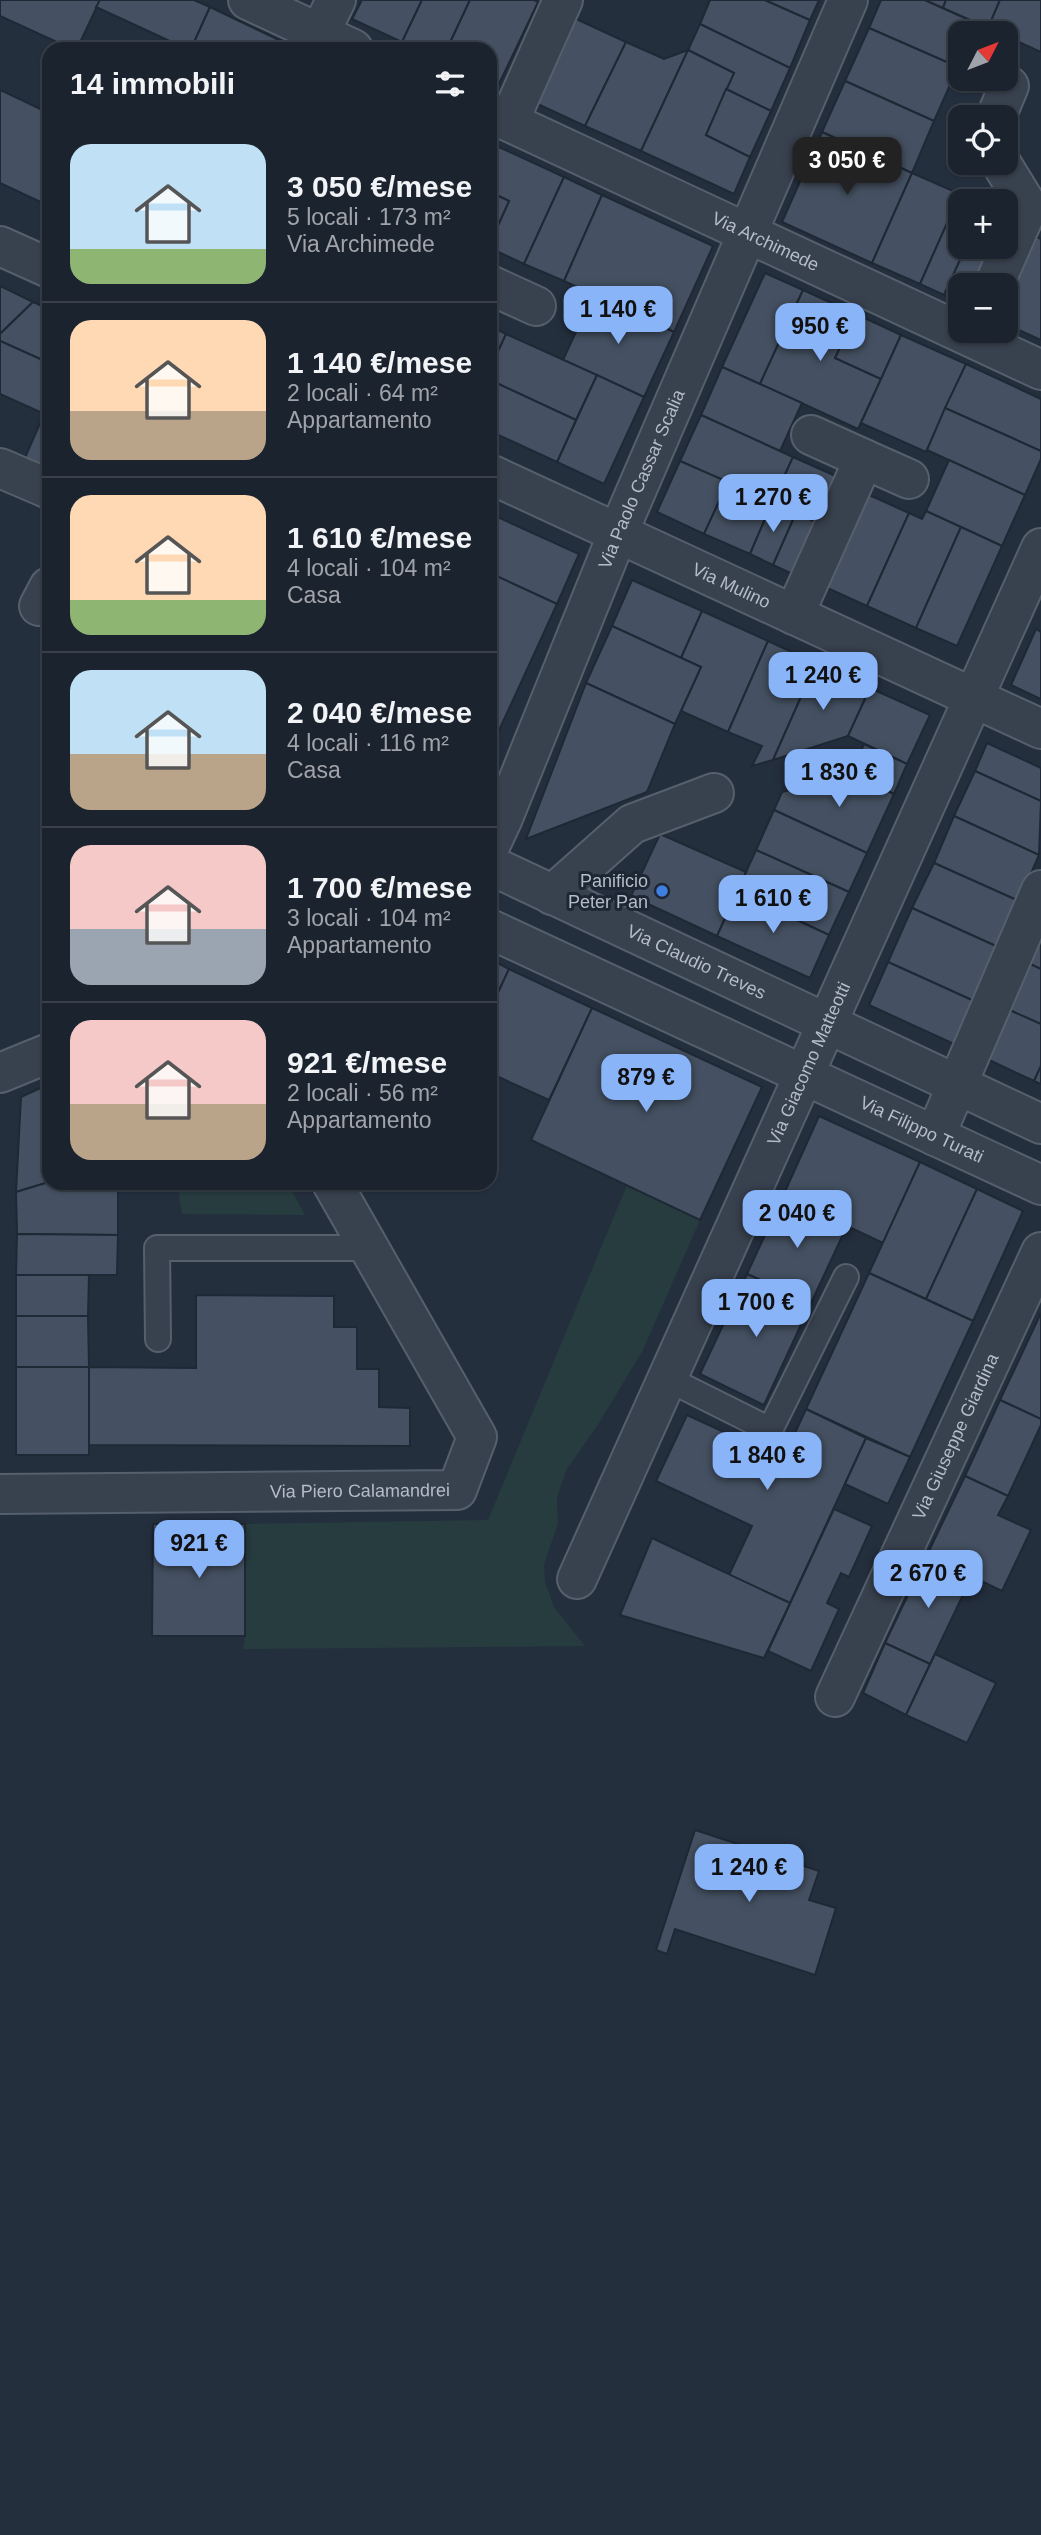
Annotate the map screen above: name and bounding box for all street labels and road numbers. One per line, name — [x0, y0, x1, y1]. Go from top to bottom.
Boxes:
street label: Via Archimede — [709, 208, 822, 275]
street label: Via Paolo Cassar Scalia — [595, 386, 689, 572]
street label: Via Mulino — [689, 559, 774, 612]
street label: Via Claudio Treves — [624, 921, 769, 1003]
street label: Via Giacomo Matteotti — [763, 979, 854, 1149]
street label: Via Filippo Turati — [857, 1092, 987, 1167]
street label: Via Giuseppe Giardina — [908, 1349, 1003, 1523]
street label: Via Piero Calamandrei — [270, 1480, 450, 1502]

